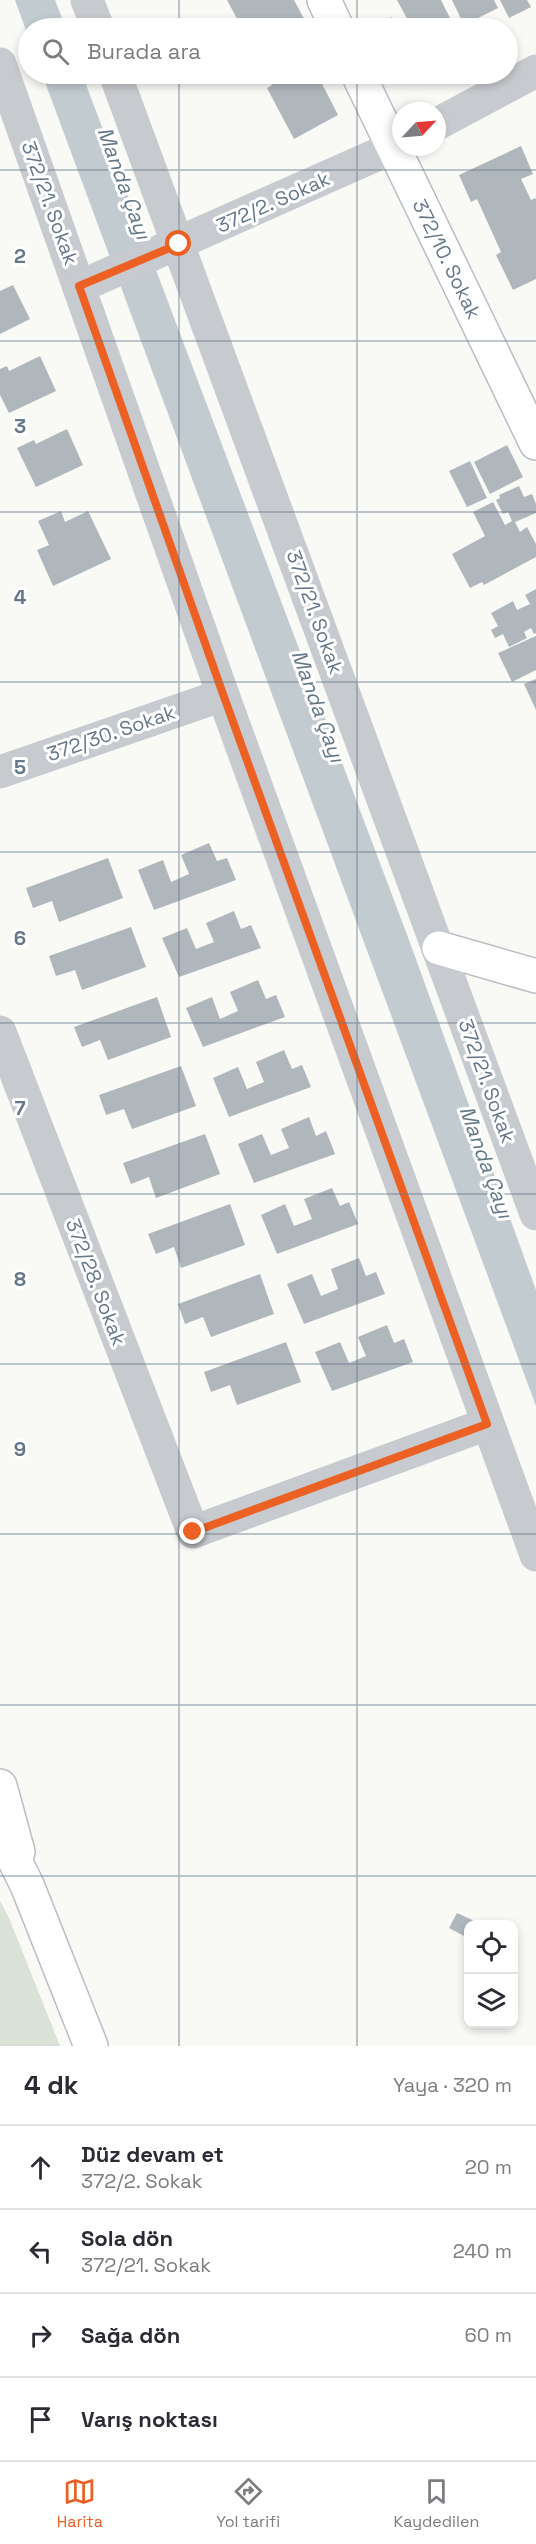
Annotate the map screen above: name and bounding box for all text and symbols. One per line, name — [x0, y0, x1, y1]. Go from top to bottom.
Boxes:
search box — [18, 18, 518, 84]
icon: search — [39, 35, 72, 68]
text: Burada ara — [87, 37, 201, 65]
north arrow — [392, 102, 446, 156]
water label: Manda Çayı — [92, 123, 158, 243]
street label: 372/21. Sokak — [16, 138, 84, 268]
street label: 372/2. Sokak — [212, 165, 334, 239]
street label: 372/10. Sokak — [407, 195, 487, 324]
route start — [165, 230, 191, 256]
text: 3 — [14, 413, 26, 439]
street label: 372/21. Sokak — [281, 546, 350, 678]
text: 4 — [14, 584, 27, 610]
water label: Manda Çayı — [286, 646, 352, 766]
street label: 372/30. Sokak — [43, 699, 179, 767]
text: 5 — [14, 754, 26, 780]
text: 6 — [14, 925, 26, 951]
street label: 372/21. Sokak — [453, 1015, 522, 1147]
text: 7 — [14, 1095, 26, 1121]
water label: Manda Çayı — [454, 1102, 520, 1222]
street label: 372/28. Sokak — [60, 1215, 132, 1349]
text: 8 — [14, 1266, 26, 1292]
text: 9 — [14, 1436, 26, 1462]
route end — [179, 1518, 205, 1544]
map controls — [464, 1920, 518, 2028]
button: locate — [464, 1920, 518, 1974]
button: layers — [464, 1974, 518, 2028]
text: 4 dk — [24, 2068, 78, 2102]
text: Yaya · 320 m — [393, 2072, 512, 2098]
text: Düz devam et — [81, 2140, 224, 2168]
icon: ahead — [24, 2151, 57, 2184]
text: 20 m — [465, 2154, 512, 2180]
text: 372/2. Sokak — [81, 2168, 203, 2194]
text: Sola dön — [81, 2224, 173, 2252]
icon: left — [24, 2235, 57, 2268]
text: 240 m — [453, 2238, 512, 2264]
text: 372/21. Sokak — [81, 2252, 211, 2278]
icon: right — [24, 2319, 57, 2352]
text: Sağa dön — [81, 2321, 180, 2349]
text: 60 m — [465, 2322, 512, 2348]
icon: arrive — [24, 2403, 57, 2436]
text: Varış noktası — [81, 2405, 218, 2433]
tab: Harita — [57, 2475, 103, 2532]
tab: Yol tarifi — [216, 2475, 280, 2532]
tab: Kaydedilen — [393, 2475, 479, 2532]

